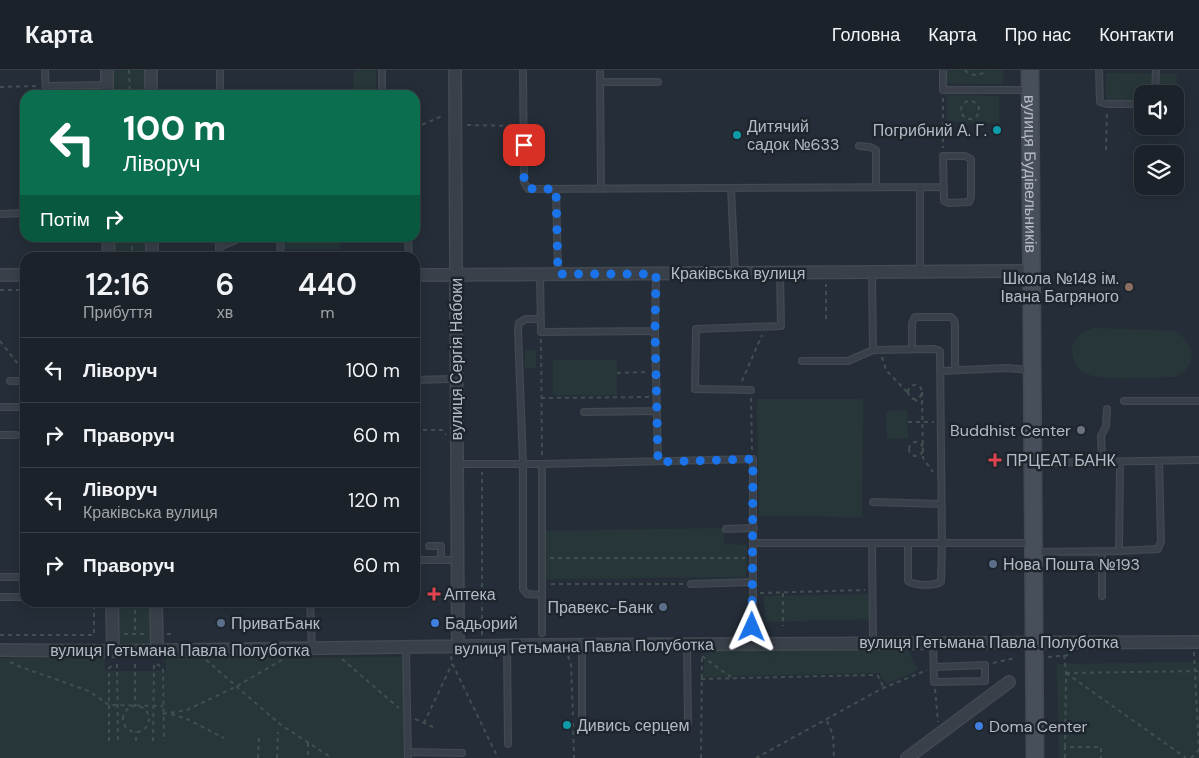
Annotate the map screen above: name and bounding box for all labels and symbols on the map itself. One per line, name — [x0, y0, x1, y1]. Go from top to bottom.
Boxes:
street label: вулиця Будівельників — [1019, 95, 1041, 253]
place label: Дитячий садок №633 — [747, 116, 840, 155]
place label: Погрибний А. Г. — [873, 120, 987, 141]
pin — [503, 124, 545, 166]
marker: Погрибний А. Г. — [991, 124, 1003, 136]
marker: Дитячий садок №633 — [731, 129, 743, 141]
street label: Краківська вулиця — [671, 263, 805, 284]
place label: Школа №148 ім. Івана Багряного — [1001, 268, 1119, 307]
street label: вулиця Сергія Набоки — [446, 278, 467, 440]
marker: Школа №148 ім. Івана Багряного — [1123, 281, 1135, 293]
place label: Buddhist Center — [950, 420, 1071, 441]
marker: Buddhist Center — [1075, 424, 1087, 436]
place label: ПРЦЕАТ БАНК — [1006, 450, 1117, 471]
marker: ПРЦЕАТ БАНК — [988, 453, 1002, 467]
place label: Нова Пошта №193 — [1003, 554, 1140, 575]
marker: Нова Пошта №193 — [987, 558, 999, 570]
place label: Аптека — [444, 584, 496, 605]
marker: Аптека — [428, 588, 440, 600]
place label: Правекс-Банк — [547, 597, 654, 618]
position arrow — [725, 600, 777, 652]
marker: Правекс-Банк — [657, 601, 669, 613]
place label: ПриватБанк — [231, 613, 321, 634]
place label: Бадьорий — [445, 613, 518, 634]
marker: ПриватБанк — [215, 617, 227, 629]
marker: Бадьорий — [429, 617, 441, 629]
street label: вулиця Гетьмана Павла Полуботка — [859, 632, 1119, 653]
street label: вулиця Гетьмана Павла Полуботка — [454, 634, 714, 659]
street label: вулиця Гетьмана Павла Полуботка — [50, 640, 310, 661]
place label: Дивись серцем — [577, 715, 689, 736]
place label: Doma Center — [989, 716, 1088, 737]
marker: Дивись серцем — [561, 719, 573, 731]
marker: Doma Center — [973, 720, 985, 732]

